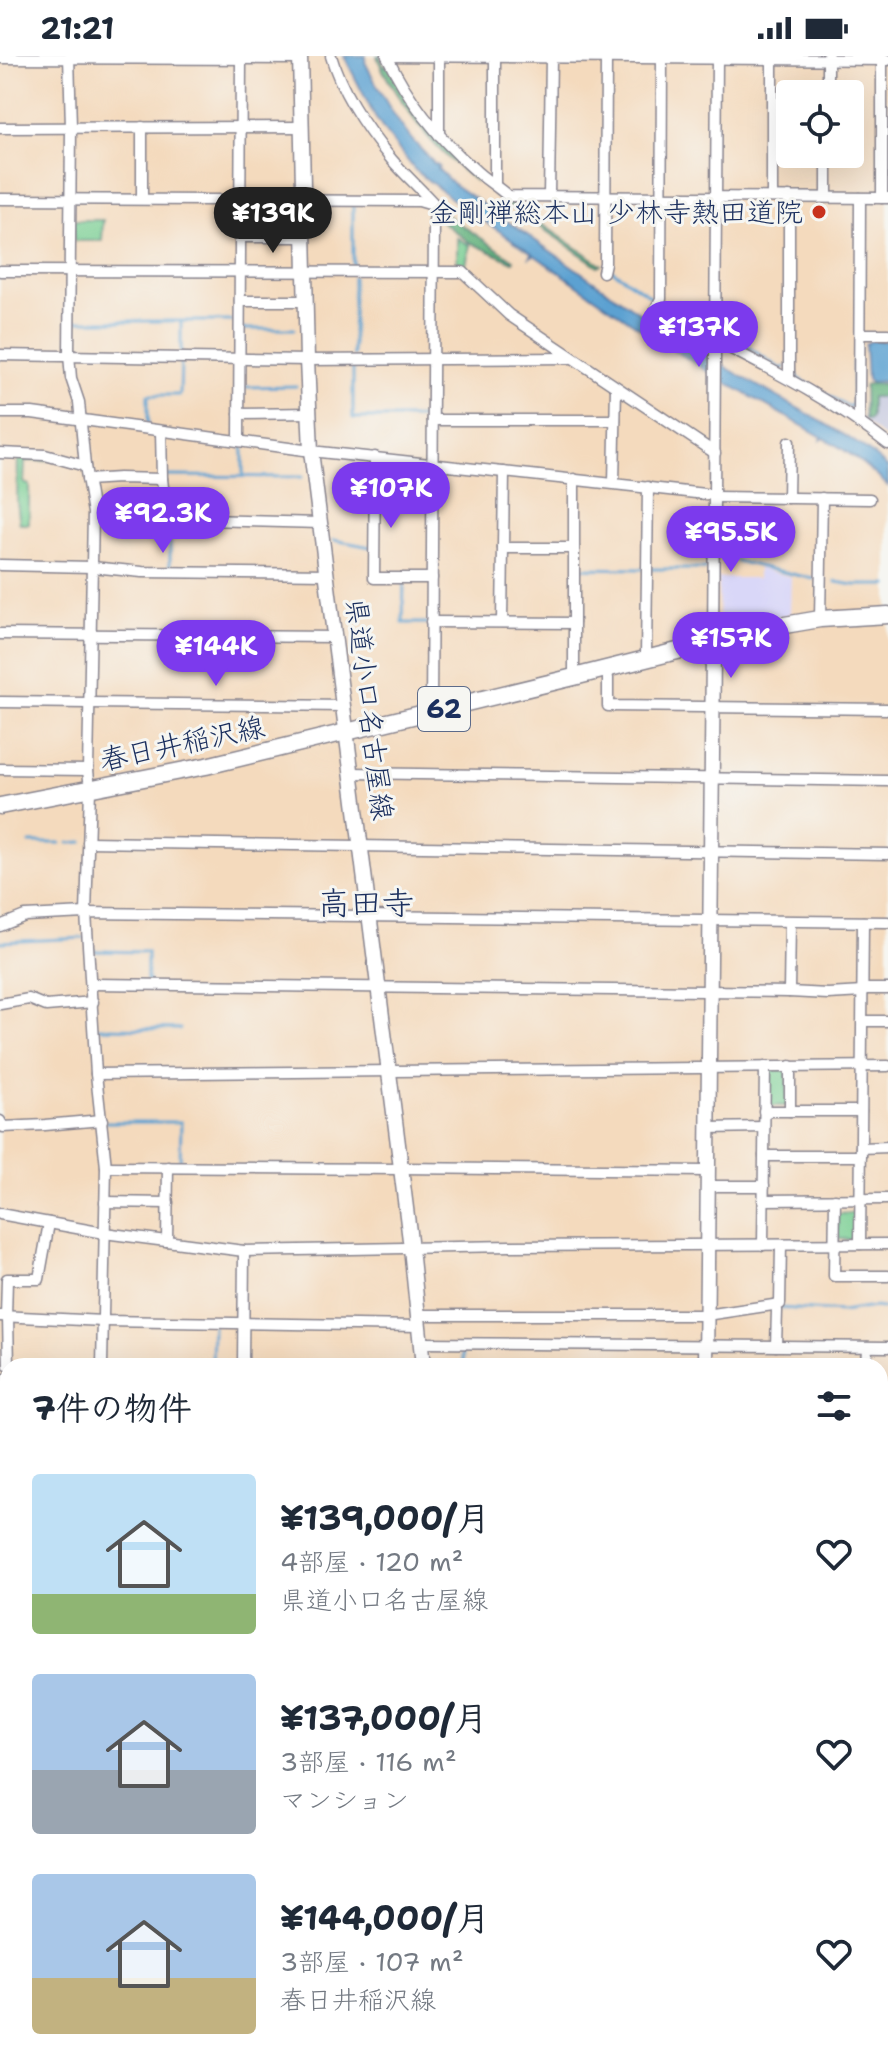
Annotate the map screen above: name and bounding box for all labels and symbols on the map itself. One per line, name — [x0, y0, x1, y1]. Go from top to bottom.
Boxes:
pin: ¥139K — [217, 187, 329, 255]
place label: 金剛禅総本山 少林寺熱田道院 — [429, 193, 803, 231]
marker: 金剛禅総本山 少林寺熱田道院 — [810, 203, 828, 221]
pin: ¥137K — [643, 301, 755, 369]
pin: ¥107K — [335, 462, 447, 530]
pin: ¥92.3K — [98, 487, 228, 555]
pin: ¥95.5K — [666, 506, 796, 574]
street label: 県道小口名古屋線 — [337, 596, 403, 822]
pin: ¥157K — [675, 612, 787, 680]
pin: ¥144K — [160, 620, 272, 688]
road number: 62 — [418, 687, 470, 731]
street label: 春日井稲沢線 — [96, 707, 268, 779]
district label: 高田寺 — [318, 881, 414, 924]

